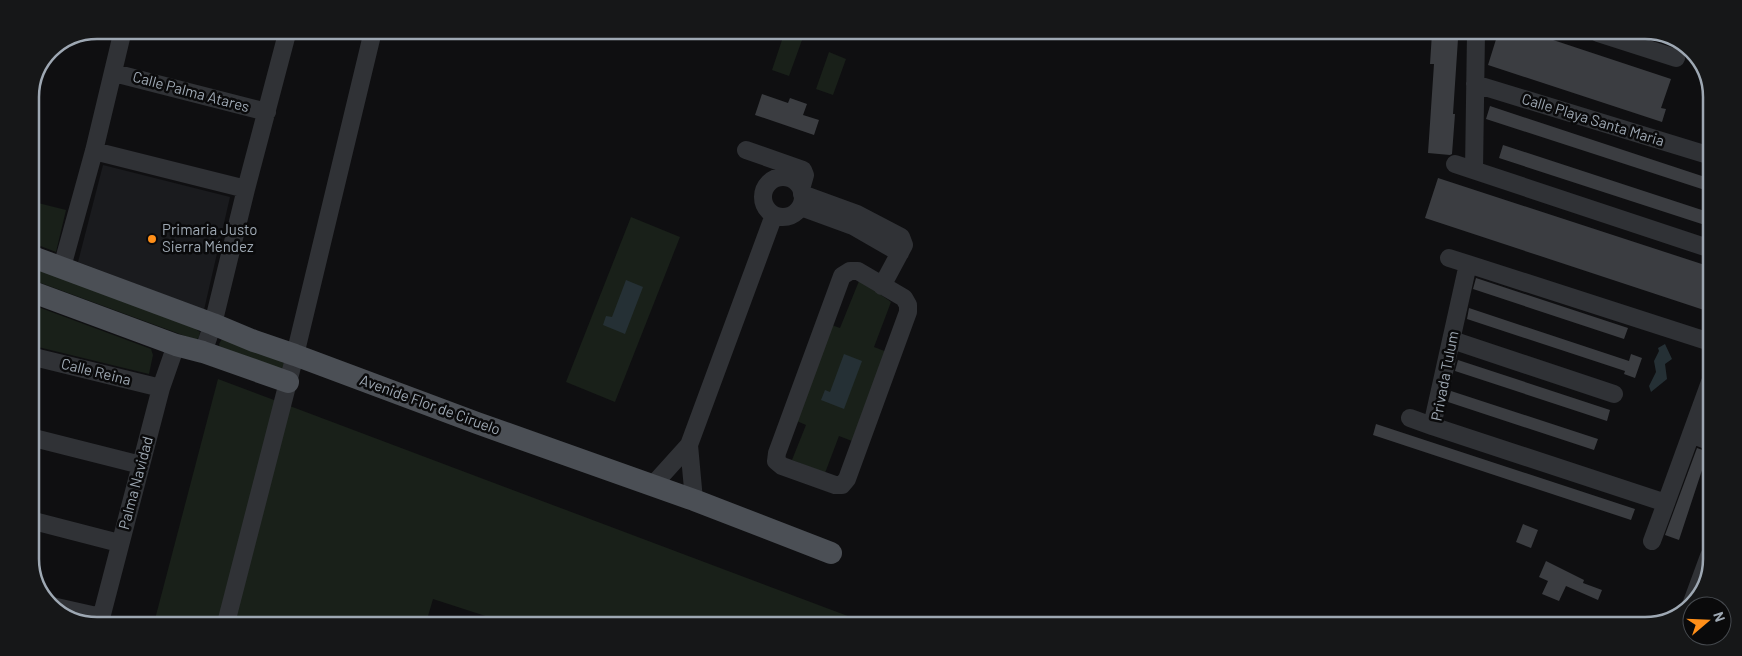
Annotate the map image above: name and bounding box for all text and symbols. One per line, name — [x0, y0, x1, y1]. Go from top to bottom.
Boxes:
street label: Calle Palma Atares — [131, 67, 252, 115]
street label: Calle Playa Santa Maria — [1520, 89, 1667, 149]
place label: Primaria Justo Sierra Méndez — [162, 220, 258, 255]
marker: Primaria Justo Sierra Méndez — [146, 233, 158, 245]
street label: Privada Tulum — [1426, 329, 1462, 422]
street label: Calle Reina — [59, 354, 133, 388]
street label: Avenide Flor de Ciruelo — [357, 370, 503, 438]
street label: Palma Navidad — [114, 434, 156, 531]
north arrow — [1682, 596, 1732, 646]
text: N — [1710, 609, 1729, 624]

